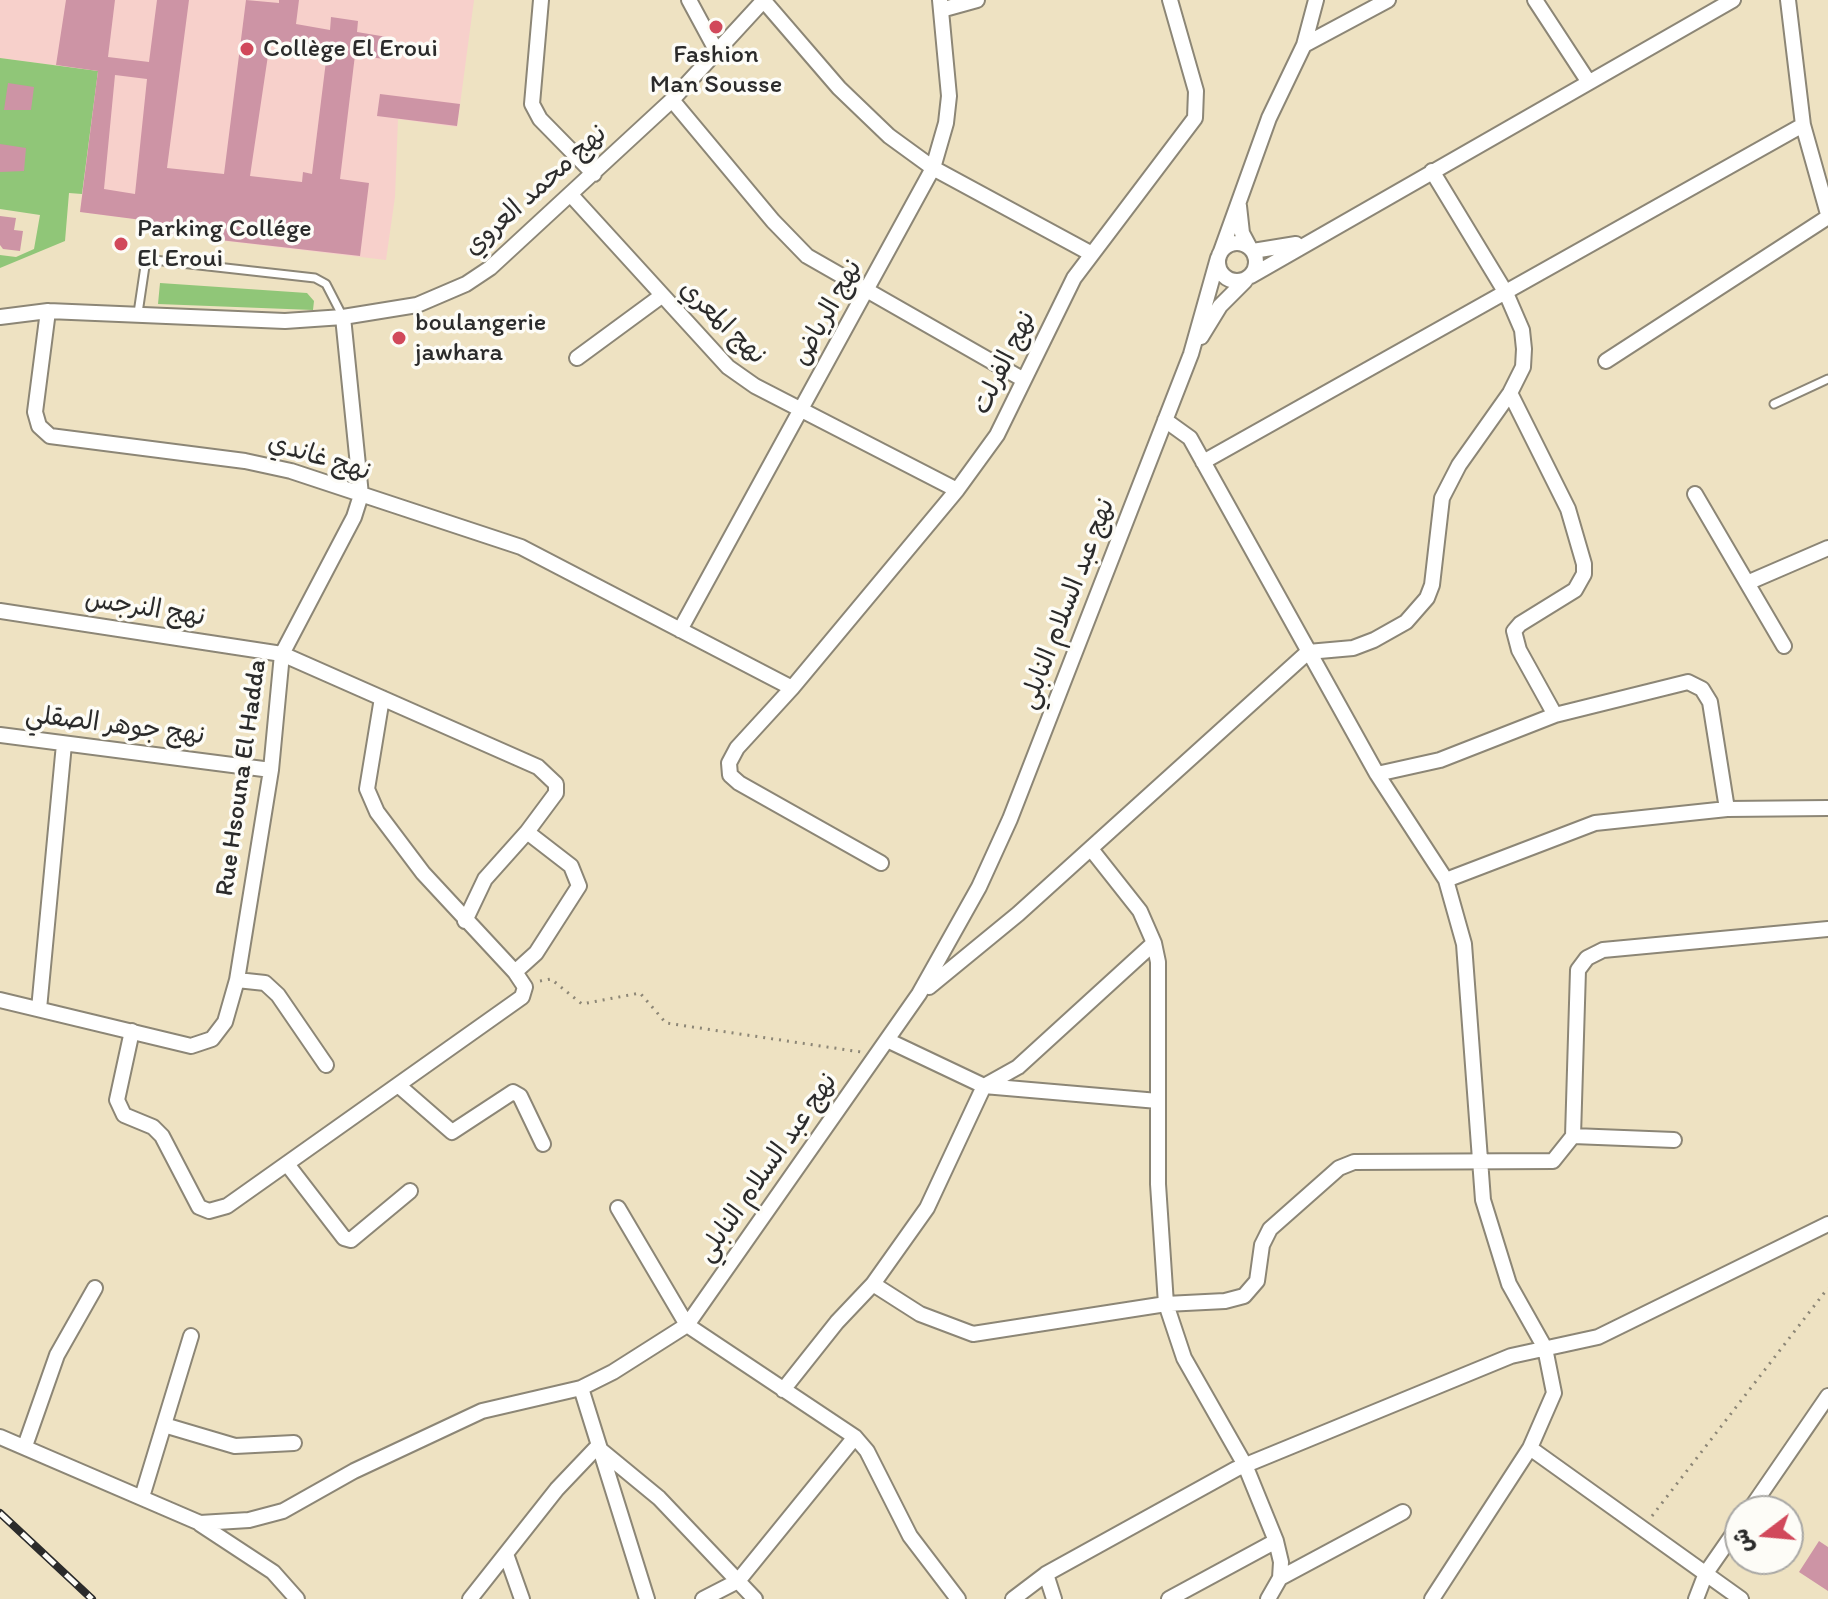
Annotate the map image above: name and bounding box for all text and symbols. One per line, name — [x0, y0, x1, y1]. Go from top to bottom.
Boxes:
marker: Fashion Man Sousse — [707, 18, 725, 36]
place label: Collège El Eroui — [263, 33, 438, 65]
place label: Fashion Man Sousse — [650, 39, 782, 100]
marker: Collège El Eroui — [238, 40, 256, 58]
street label: نهج محمد العروي — [458, 119, 614, 263]
place label: Parking Collége El Eroui — [137, 213, 312, 274]
marker: Parking Collége El Eroui — [112, 235, 130, 253]
street label: نهج الرياض — [786, 255, 870, 371]
street label: نهج المعري — [672, 274, 772, 372]
street label: نهج الفرلت — [967, 306, 1043, 420]
place label: boulangerie jawhara — [415, 307, 546, 368]
marker: boulangerie jawhara — [390, 329, 408, 347]
street label: نهج غاندي — [264, 428, 374, 488]
street label: نهج عبد السلام النابلي — [1013, 494, 1123, 714]
street label: نهج النرجس — [82, 584, 208, 634]
street label: Rue Hsouna El Hadda — [210, 658, 274, 898]
street label: نهج جوهر الصقلي — [24, 700, 206, 752]
street label: نهج عبد السلام النابلي — [691, 1068, 845, 1268]
north arrow — [1724, 1495, 1804, 1575]
text: ش — [1726, 1526, 1759, 1557]

